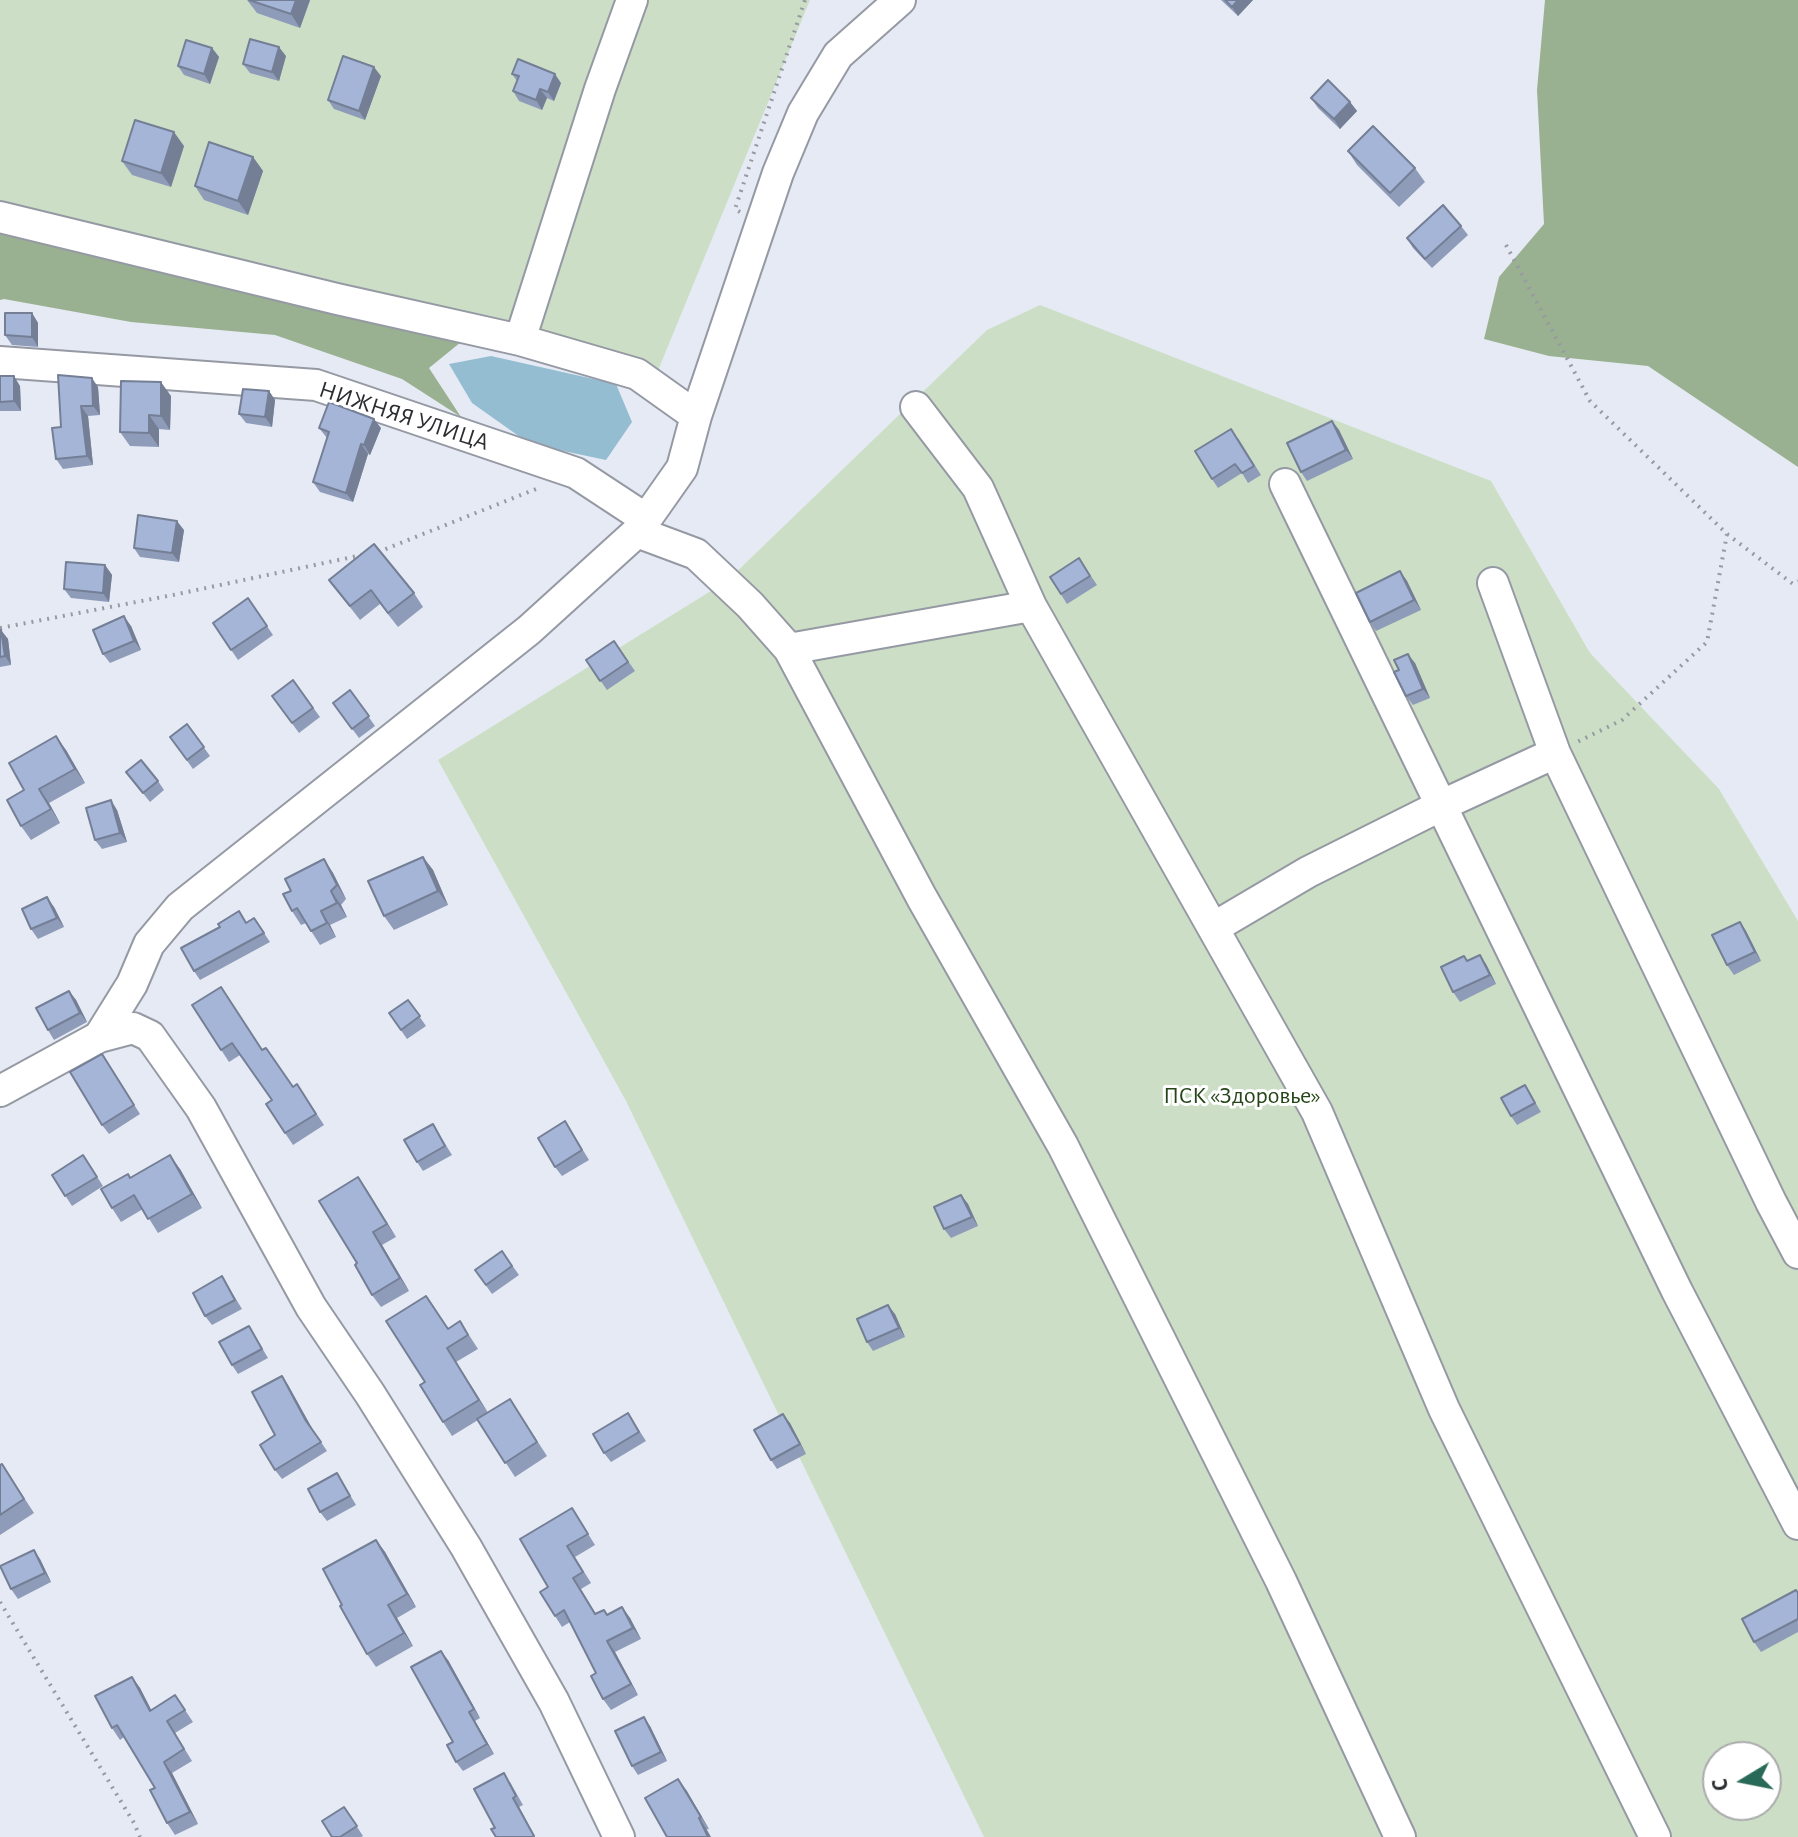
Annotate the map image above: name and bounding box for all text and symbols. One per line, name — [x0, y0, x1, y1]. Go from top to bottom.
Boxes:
street label: НИЖНЯЯ УЛИЦА — [315, 375, 493, 457]
park label: ПСК «Здоровье» — [1163, 1082, 1321, 1110]
north arrow — [1702, 1741, 1782, 1821]
text: С — [1708, 1777, 1732, 1793]

